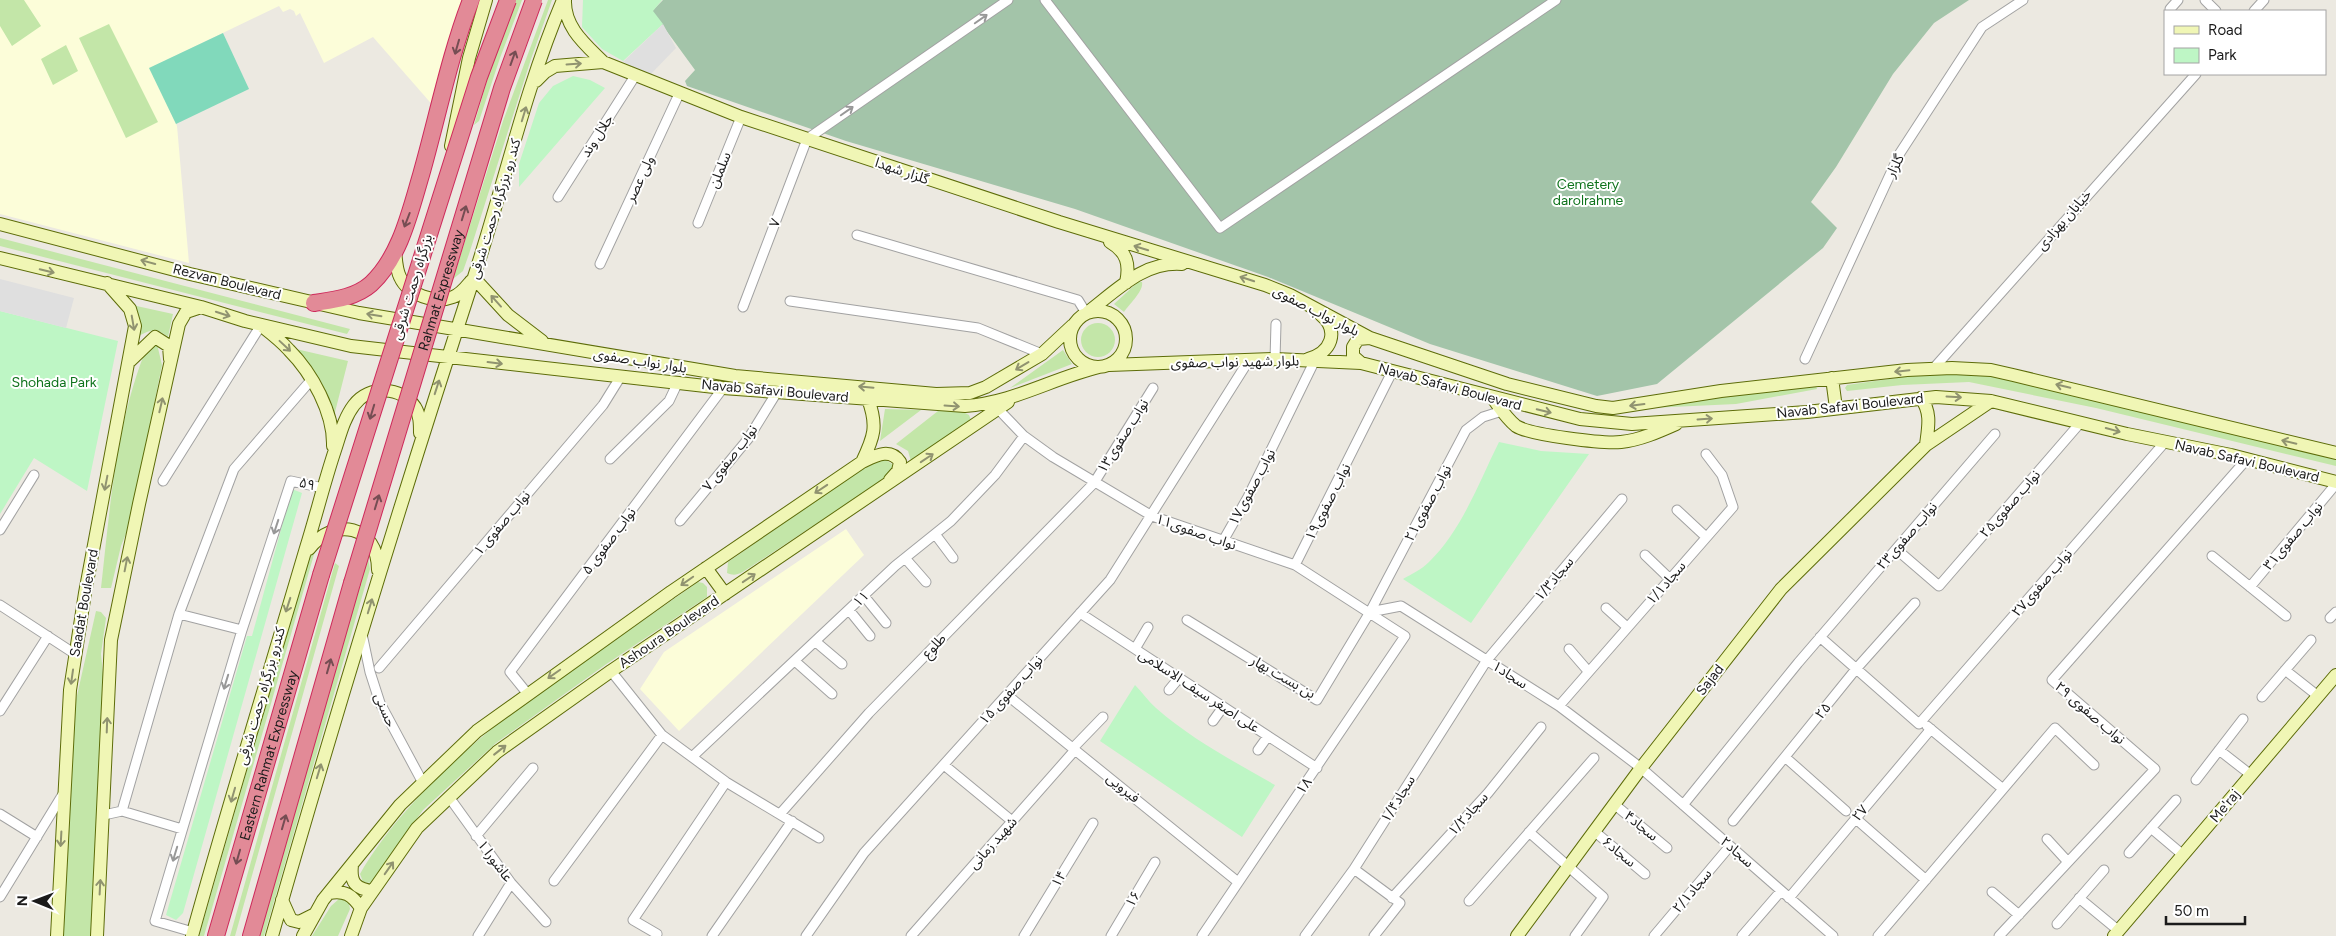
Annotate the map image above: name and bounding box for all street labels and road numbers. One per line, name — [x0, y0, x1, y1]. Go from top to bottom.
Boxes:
street label: جلال وند — [577, 112, 617, 160]
street label: کند رو بزرگراه رحمت شرقی — [466, 136, 525, 281]
street label: سلملن — [705, 149, 735, 191]
street label: گلزار — [1882, 151, 1908, 181]
street label: ولی عصر — [621, 153, 658, 206]
street label: گلزار شهدا — [873, 154, 931, 188]
street label: خیابان بهزادی — [2033, 186, 2095, 254]
street label: ۷ — [766, 216, 784, 230]
street label: Rahmat Expressway — [414, 227, 467, 353]
street label: بزرگراه رحمت شرقی — [388, 232, 436, 342]
street label: Rezvan Boulevard — [171, 260, 283, 304]
street label: بلوار نواب صفوی — [1270, 282, 1362, 340]
street label: بلوار نواب صفوی — [592, 345, 688, 377]
street label: بلوار شهید نواب صفوی — [1171, 352, 1300, 372]
street label: Navab Safavi Boulevard — [1376, 360, 1524, 414]
street label: Navab Safavi Boulevard — [701, 376, 849, 406]
street label: Navab Safavi Boulevard — [1776, 390, 1924, 422]
street label: ۱۳نواب صفوی — [1094, 396, 1153, 476]
street label: نواب صفوی ۷ — [699, 421, 761, 495]
street label: Navab Safavi Boulevard — [2173, 436, 2321, 486]
street label: ۱۷نواب صفوی — [1225, 446, 1279, 528]
street label: ۱۹نواب صفوی — [1301, 461, 1355, 543]
street label: ۲۱نواب صفوی — [1401, 462, 1455, 544]
street label: ۲۵نواب صفوی — [1976, 467, 2044, 541]
street label: ۵۹ — [297, 474, 317, 494]
street label: نواب صفوی ۱ — [470, 487, 534, 559]
street label: ۳۱نواب صفوی — [2260, 498, 2327, 574]
street label: ۲۳نواب صفوی — [1873, 499, 1941, 573]
street label: نواب صفوی ۵ — [578, 504, 640, 578]
street label: ۱۱نواب صفوی — [1154, 510, 1239, 554]
street label: ۲۷نواب صفوی — [2008, 546, 2076, 620]
street label: Saadat Boulevard — [66, 548, 102, 658]
street label: ۱/۳سجاد — [1531, 554, 1577, 604]
street label: ۱/۱سجاد — [1642, 558, 1690, 608]
street label: ۱۱ — [849, 587, 873, 611]
street label: Ashoura Boulevard — [616, 592, 722, 672]
street label: کندرو بزرگراه رحمت شرقی — [233, 625, 289, 767]
street label: طلوع — [918, 630, 951, 663]
street label: علی اصغر سیف الاسلامی — [1135, 646, 1263, 736]
street label: بن بست بهار — [1247, 651, 1319, 702]
street label: نواب صفوی ۱۵ — [975, 652, 1047, 728]
street label: ۱سجاد — [1489, 657, 1531, 693]
street label: Sajad — [1693, 661, 1727, 699]
street label: Eastern Rahmat Expressway — [236, 668, 301, 843]
street label: نواب صفوی ۲۹ — [2051, 678, 2129, 748]
street label: حسنی — [370, 690, 400, 730]
street label: ۲۵ — [1811, 699, 1835, 723]
street label: فیرویی — [1103, 770, 1143, 806]
street label: ۱/۴سجاد — [1377, 772, 1419, 826]
street label: ۱۸ — [1292, 775, 1316, 797]
street label: Me'raj — [2206, 786, 2244, 826]
street label: ۱/۲سجاد — [1444, 789, 1492, 839]
street label: ۲۷ — [1848, 801, 1872, 825]
street label: ۴سجاد — [1621, 807, 1661, 845]
street label: شهید زمانی — [965, 813, 1021, 873]
street label: ۶سجاد — [1599, 833, 1639, 871]
street label: ۲سجاد — [1717, 833, 1757, 871]
street label: عاشورا ۱ — [474, 837, 516, 885]
street label: ۲/۱سجاد — [1669, 866, 1715, 916]
street label: ۱۴ — [1048, 868, 1070, 890]
street label: ۱۶ — [1122, 888, 1144, 910]

